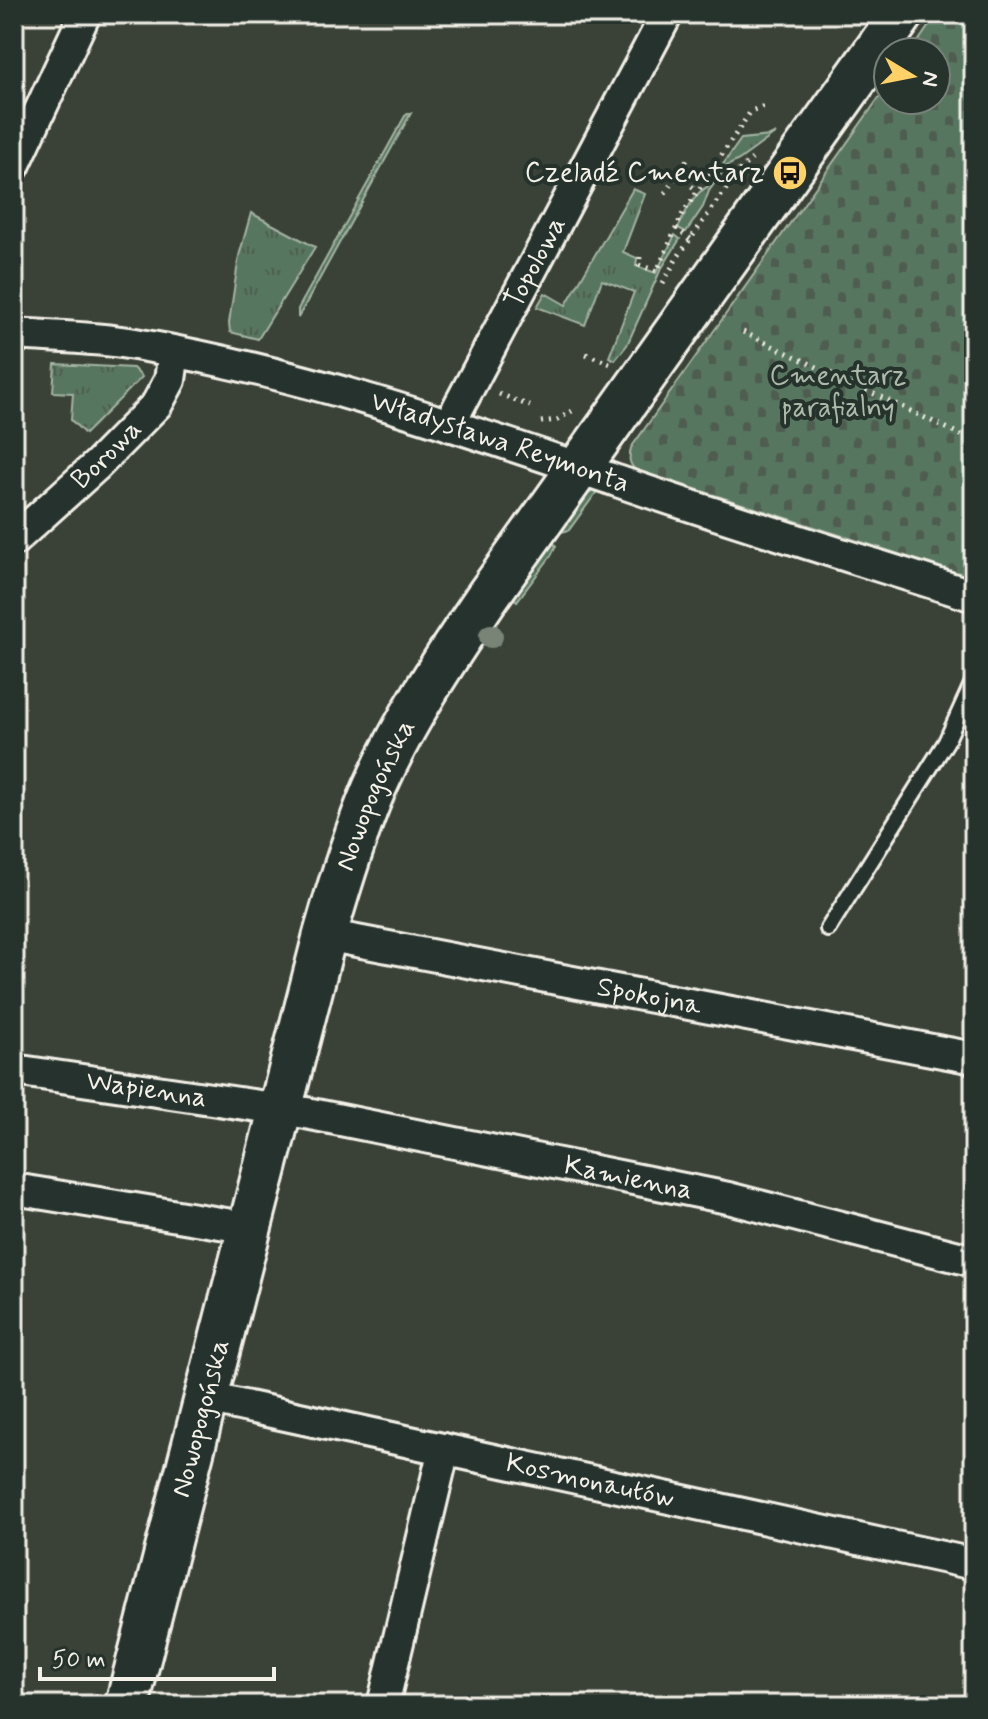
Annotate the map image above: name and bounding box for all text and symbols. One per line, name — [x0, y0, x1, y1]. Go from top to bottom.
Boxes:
north arrow — [872, 36, 952, 116]
text: N — [915, 69, 945, 89]
bus stop icon: Czeladź Cmentarz — [771, 154, 809, 192]
place label: Czeladź Cmentarz — [525, 155, 764, 192]
street label: Topolowa — [496, 210, 575, 315]
park label: Cmentarz parafialny — [770, 358, 906, 427]
street label: Władysława Reymonta — [366, 383, 634, 502]
street label: Borowa — [63, 411, 150, 498]
street label: Nowopogońska — [327, 712, 424, 876]
street label: Spokojna — [594, 968, 705, 1024]
street label: Wapienna — [84, 1062, 209, 1117]
street label: Kamienna — [561, 1147, 696, 1209]
street label: Nowopogońska — [163, 1335, 239, 1501]
street label: Kosmonautów — [502, 1445, 678, 1517]
scale bar — [40, 1631, 274, 1681]
text: 50 m — [52, 1645, 106, 1676]

